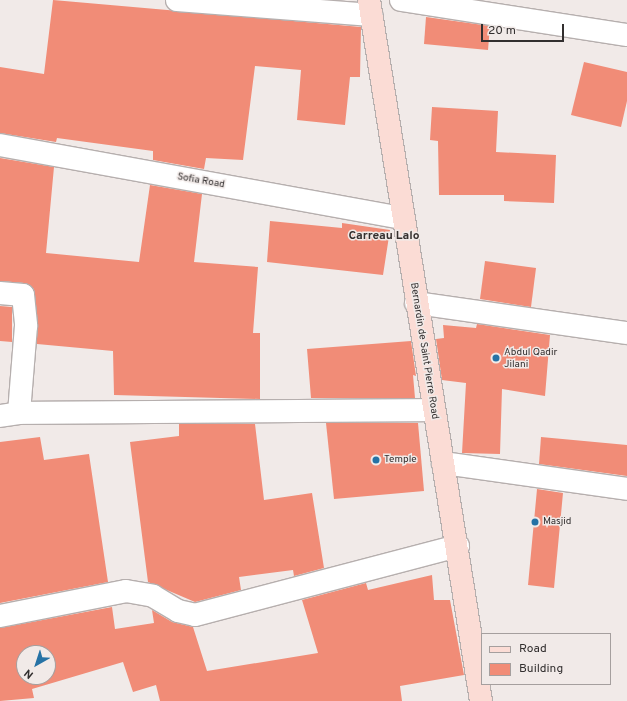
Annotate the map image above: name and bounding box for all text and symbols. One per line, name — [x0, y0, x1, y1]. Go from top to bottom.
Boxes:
scale bar — [483, 16, 566, 42]
text: 20 m — [488, 23, 516, 39]
street label: Sofia Road — [176, 171, 226, 191]
district label: Carreau Lalo — [348, 230, 420, 244]
street label: Bernardin de Saint Pierre Road — [407, 282, 441, 420]
place label: Abdul Qadir Jilani — [504, 346, 557, 370]
marker: Abdul Qadir Jilani — [491, 353, 501, 363]
place label: Temple — [384, 454, 417, 466]
marker: Temple — [371, 455, 381, 465]
place label: Masjid — [543, 516, 571, 528]
marker: Masjid — [530, 517, 540, 527]
legend — [481, 633, 611, 685]
text: Road — [519, 641, 547, 657]
north arrow — [16, 645, 56, 685]
text: Building — [519, 661, 563, 677]
text: N — [22, 666, 37, 681]

